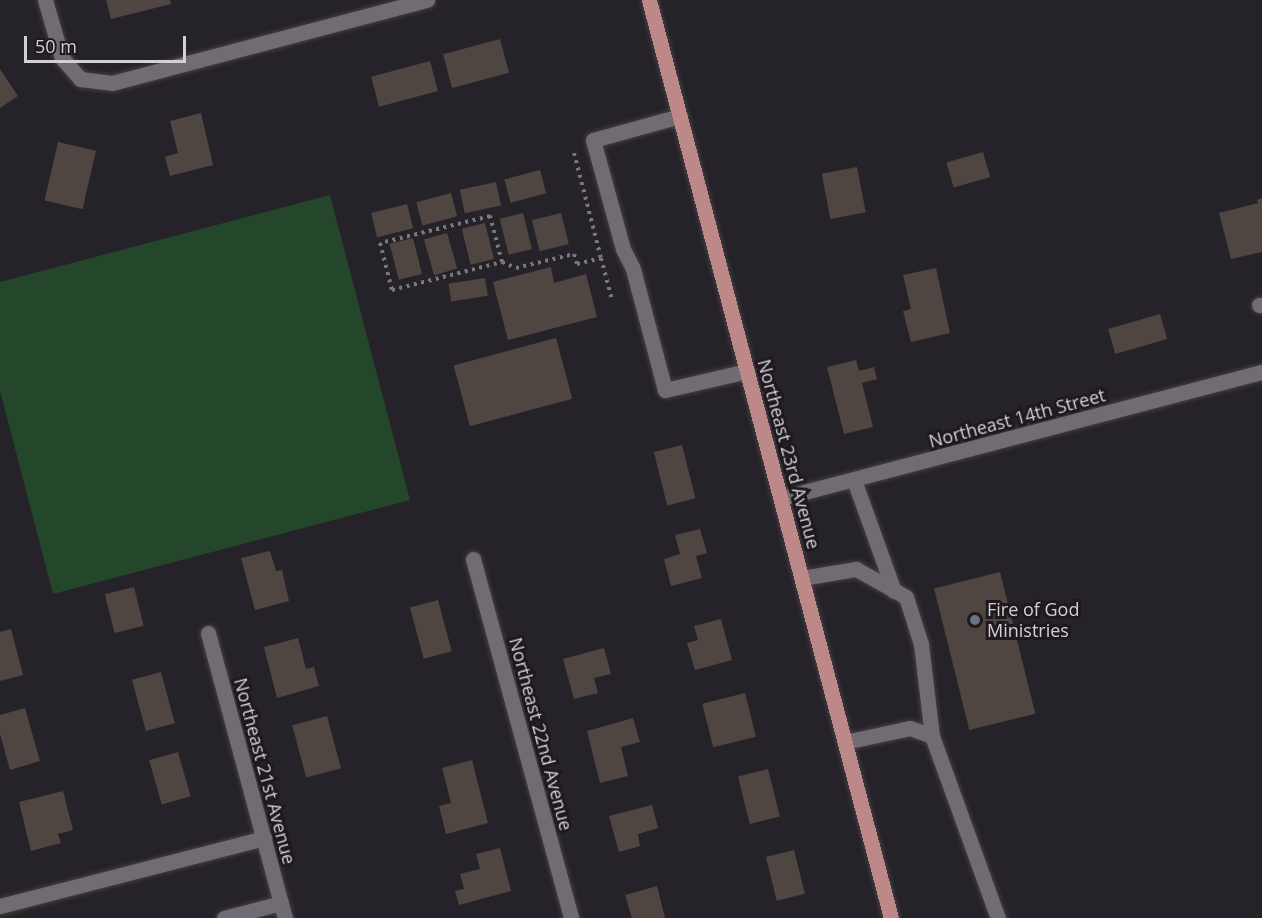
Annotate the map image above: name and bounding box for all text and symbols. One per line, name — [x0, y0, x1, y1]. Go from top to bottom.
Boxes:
scale bar — [27, 24, 189, 62]
text: 50 m — [35, 34, 77, 58]
street label: Northeast 23rd Avenue — [753, 357, 825, 551]
street label: Northeast 14th Street — [926, 384, 1108, 452]
place label: Fire of God Ministries — [987, 599, 1079, 642]
marker: Fire of God Ministries — [968, 613, 982, 627]
street label: Northeast 22nd Avenue — [505, 635, 577, 833]
street label: Northeast 21st Avenue — [230, 676, 300, 866]

